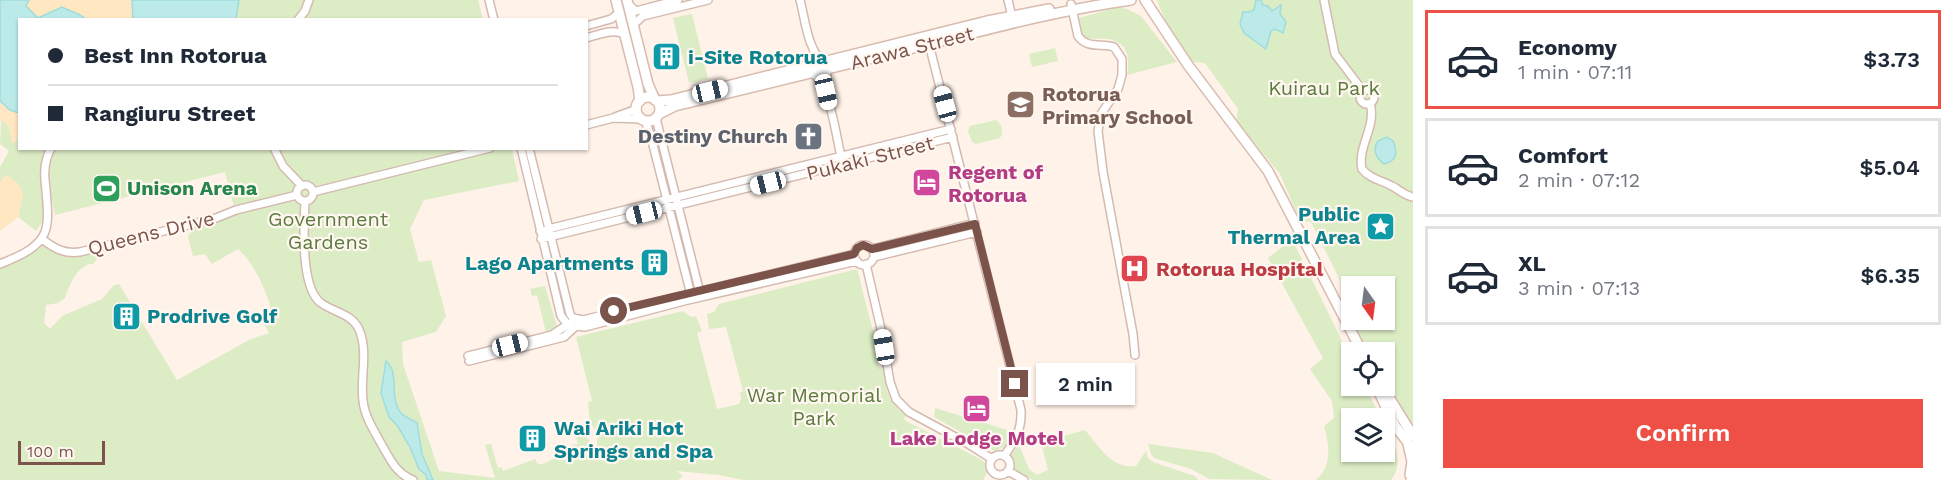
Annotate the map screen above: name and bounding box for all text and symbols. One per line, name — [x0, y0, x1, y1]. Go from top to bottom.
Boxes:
street label: Arawa Street — [848, 21, 977, 75]
icon: car — [1446, 33, 1500, 87]
text: Economy — [1518, 35, 1617, 60]
building icon: i-Site Rotorua — [651, 41, 683, 73]
text: Best Inn Rotorua — [84, 43, 267, 68]
place label: i-Site Rotorua — [688, 45, 828, 69]
text: $3.73 — [1863, 47, 1920, 72]
text: 1 min · 07:11 — [1518, 60, 1632, 84]
car — [813, 72, 839, 112]
park label: Kuirau Park — [1268, 76, 1380, 100]
car — [690, 78, 730, 104]
place label: Rotorua Primary School — [1042, 82, 1193, 129]
car — [932, 84, 958, 124]
school or university icon: Rotorua Primary School — [1005, 89, 1037, 121]
text: Rangiuru Street — [84, 101, 255, 126]
church icon: Destiny Church — [793, 120, 825, 152]
place label: Destiny Church — [638, 124, 788, 148]
street label: Pukaki Street — [804, 130, 937, 185]
icon: car — [1446, 141, 1500, 195]
text: Comfort — [1518, 143, 1608, 168]
text: $5.04 — [1859, 155, 1920, 180]
place label: Regent of Rotorua — [948, 160, 1044, 207]
hotel icon: Regent of Rotorua — [911, 167, 943, 199]
text: 2 min · 07:12 — [1518, 168, 1640, 192]
car — [748, 170, 788, 196]
sports icon: Unison Arena — [90, 172, 122, 204]
place label: Unison Arena — [127, 176, 258, 200]
car — [624, 200, 664, 226]
place label: Public Thermal Area — [1227, 202, 1360, 249]
street label: Queens Drive — [85, 206, 217, 260]
park label: Government Gardens — [268, 207, 389, 254]
place icon: Public Thermal Area — [1365, 210, 1397, 242]
building icon: Lago Apartments — [639, 247, 671, 279]
icon: car — [1446, 249, 1500, 303]
place label: Lago Apartments — [465, 251, 634, 275]
text: XL — [1518, 251, 1546, 276]
hospital icon: Rotorua Hospital — [1119, 253, 1151, 285]
place label: Rotorua Hospital — [1156, 257, 1324, 281]
text: $6.35 — [1861, 263, 1920, 288]
north arrow — [1341, 276, 1395, 330]
map controls — [1341, 276, 1395, 462]
text: 3 min · 07:13 — [1518, 276, 1640, 300]
route start — [600, 297, 627, 324]
building icon: Prodrive Golf — [110, 300, 142, 332]
place label: Prodrive Golf — [147, 304, 278, 328]
car — [872, 328, 896, 366]
car — [490, 332, 530, 358]
button: locate — [1341, 342, 1395, 396]
callout: 2 min — [1036, 363, 1135, 405]
route end — [1001, 370, 1028, 397]
text: 2 min — [1058, 372, 1113, 396]
park label: War Memorial Park — [747, 383, 881, 430]
hotel icon: Lake Lodge Motel — [961, 392, 993, 424]
button: Confirm — [1443, 399, 1923, 468]
button: layers — [1341, 408, 1395, 462]
place label: Wai Ariki Hot Springs and Spa — [554, 416, 713, 463]
building icon: Wai Ariki Hot Springs and Spa — [517, 423, 549, 455]
place label: Lake Lodge Motel — [890, 426, 1065, 450]
scale bar — [18, 438, 105, 466]
text: 100 m — [27, 442, 74, 461]

